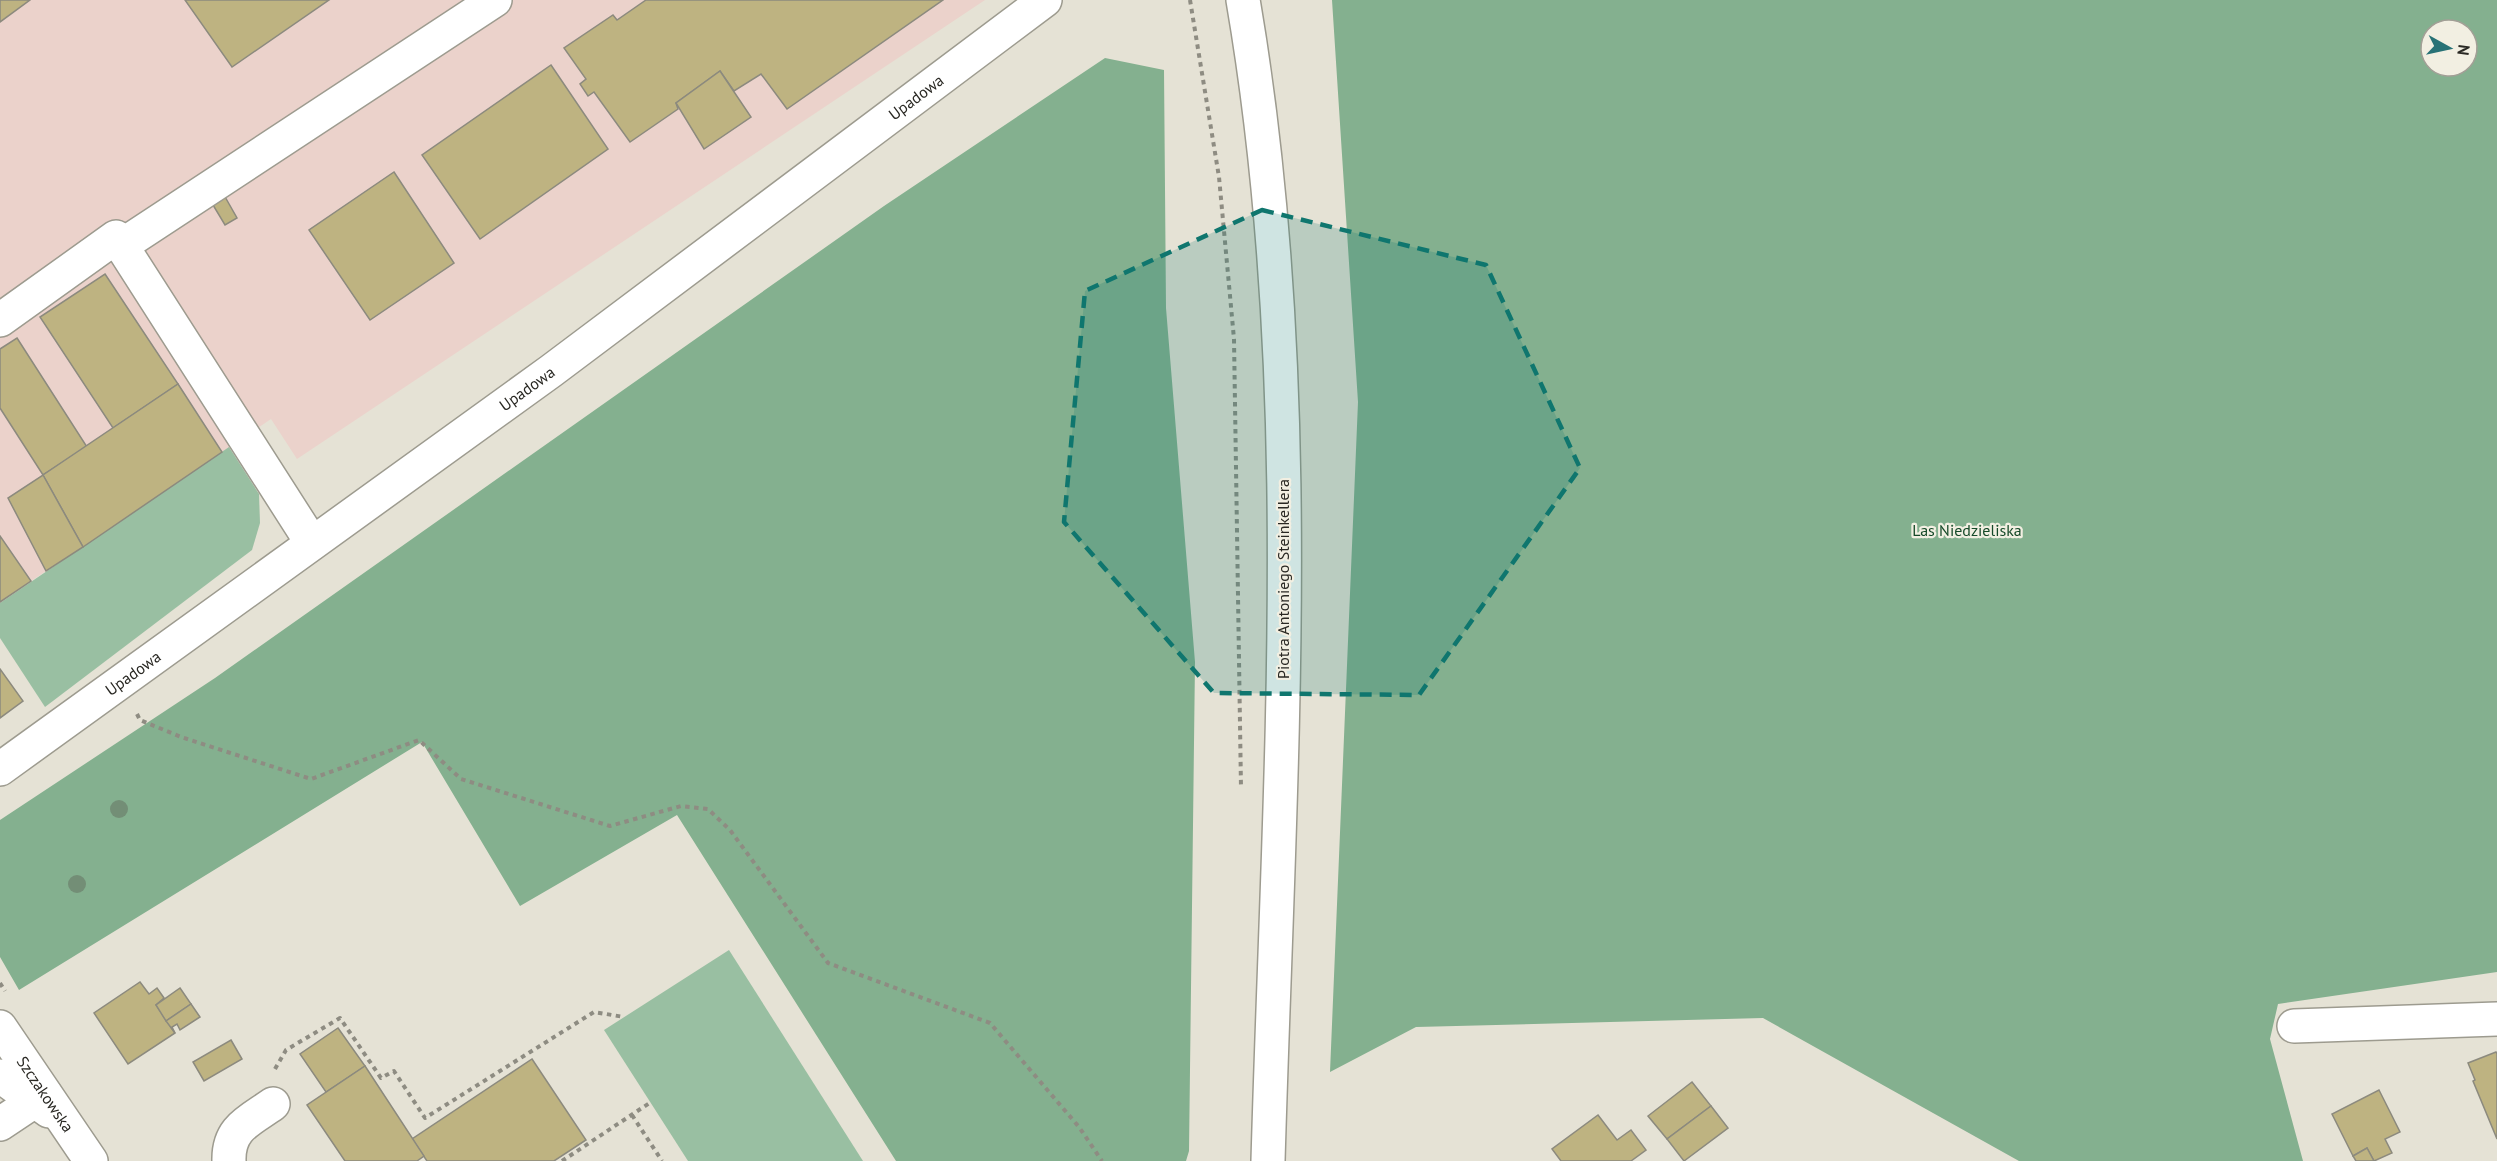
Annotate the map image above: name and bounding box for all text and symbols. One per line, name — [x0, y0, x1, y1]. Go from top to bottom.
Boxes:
north arrow — [2419, 18, 2479, 78]
text: N — [2453, 43, 2474, 57]
street label: Upadowa — [884, 70, 947, 124]
street label: Upadowa — [495, 362, 559, 415]
street label: Piotra Antoniego Steinkellera — [1273, 479, 1293, 679]
park label: Las Niedzieliska — [1912, 520, 2022, 540]
street label: Upadowa — [101, 646, 165, 700]
street label: Szczakowska — [13, 1052, 78, 1136]

